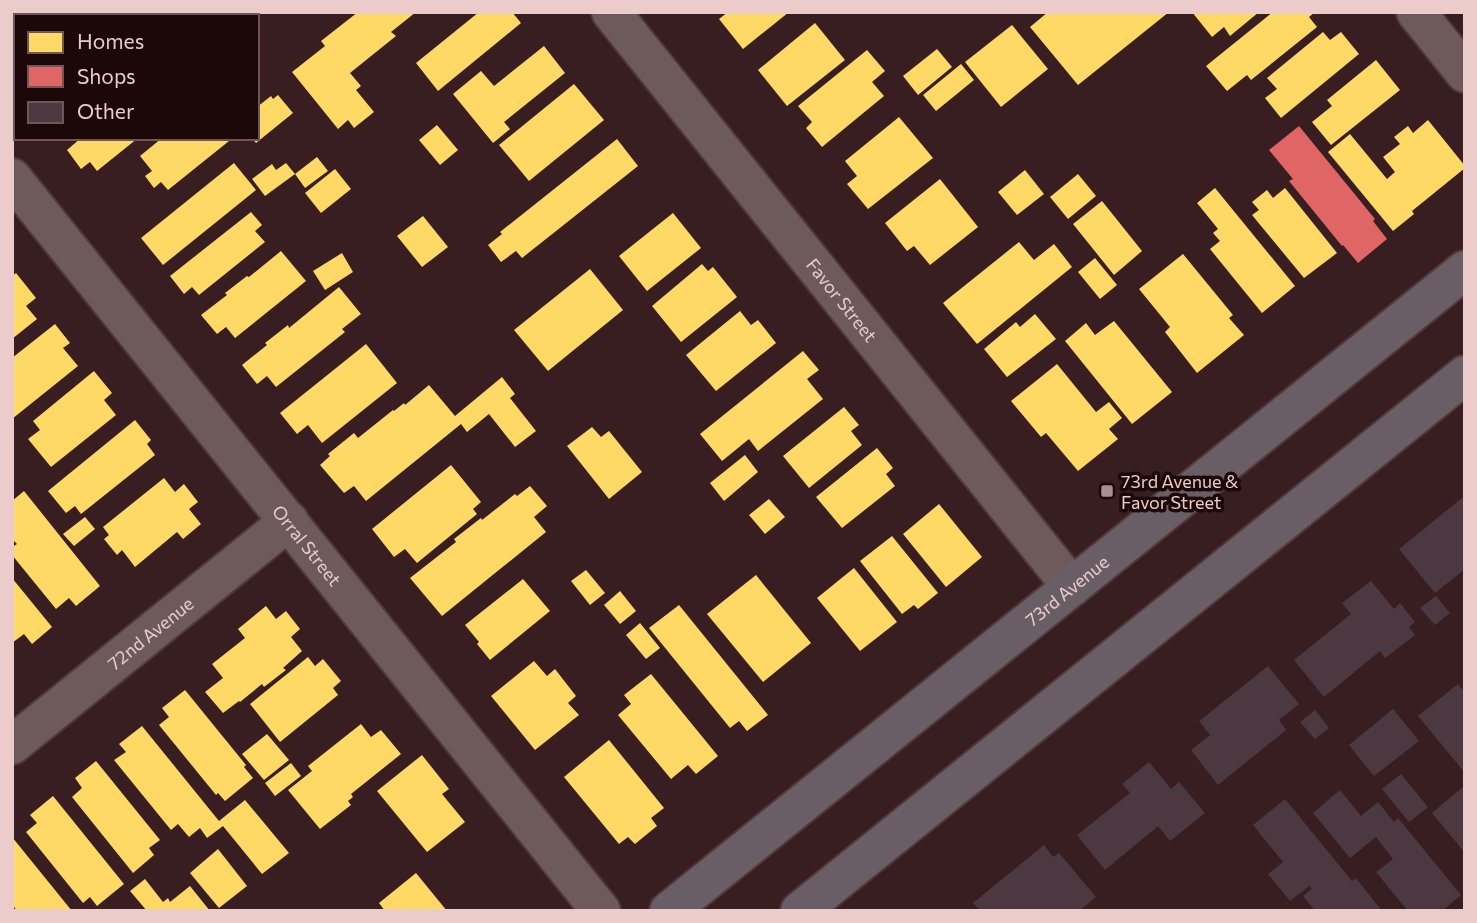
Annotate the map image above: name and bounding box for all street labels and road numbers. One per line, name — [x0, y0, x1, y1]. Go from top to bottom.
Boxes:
street label: Favor Street — [802, 254, 882, 346]
street label: Orral Street — [268, 500, 346, 590]
street label: 73rd Avenue — [1021, 550, 1113, 631]
street label: 72nd Avenue — [103, 592, 198, 674]

